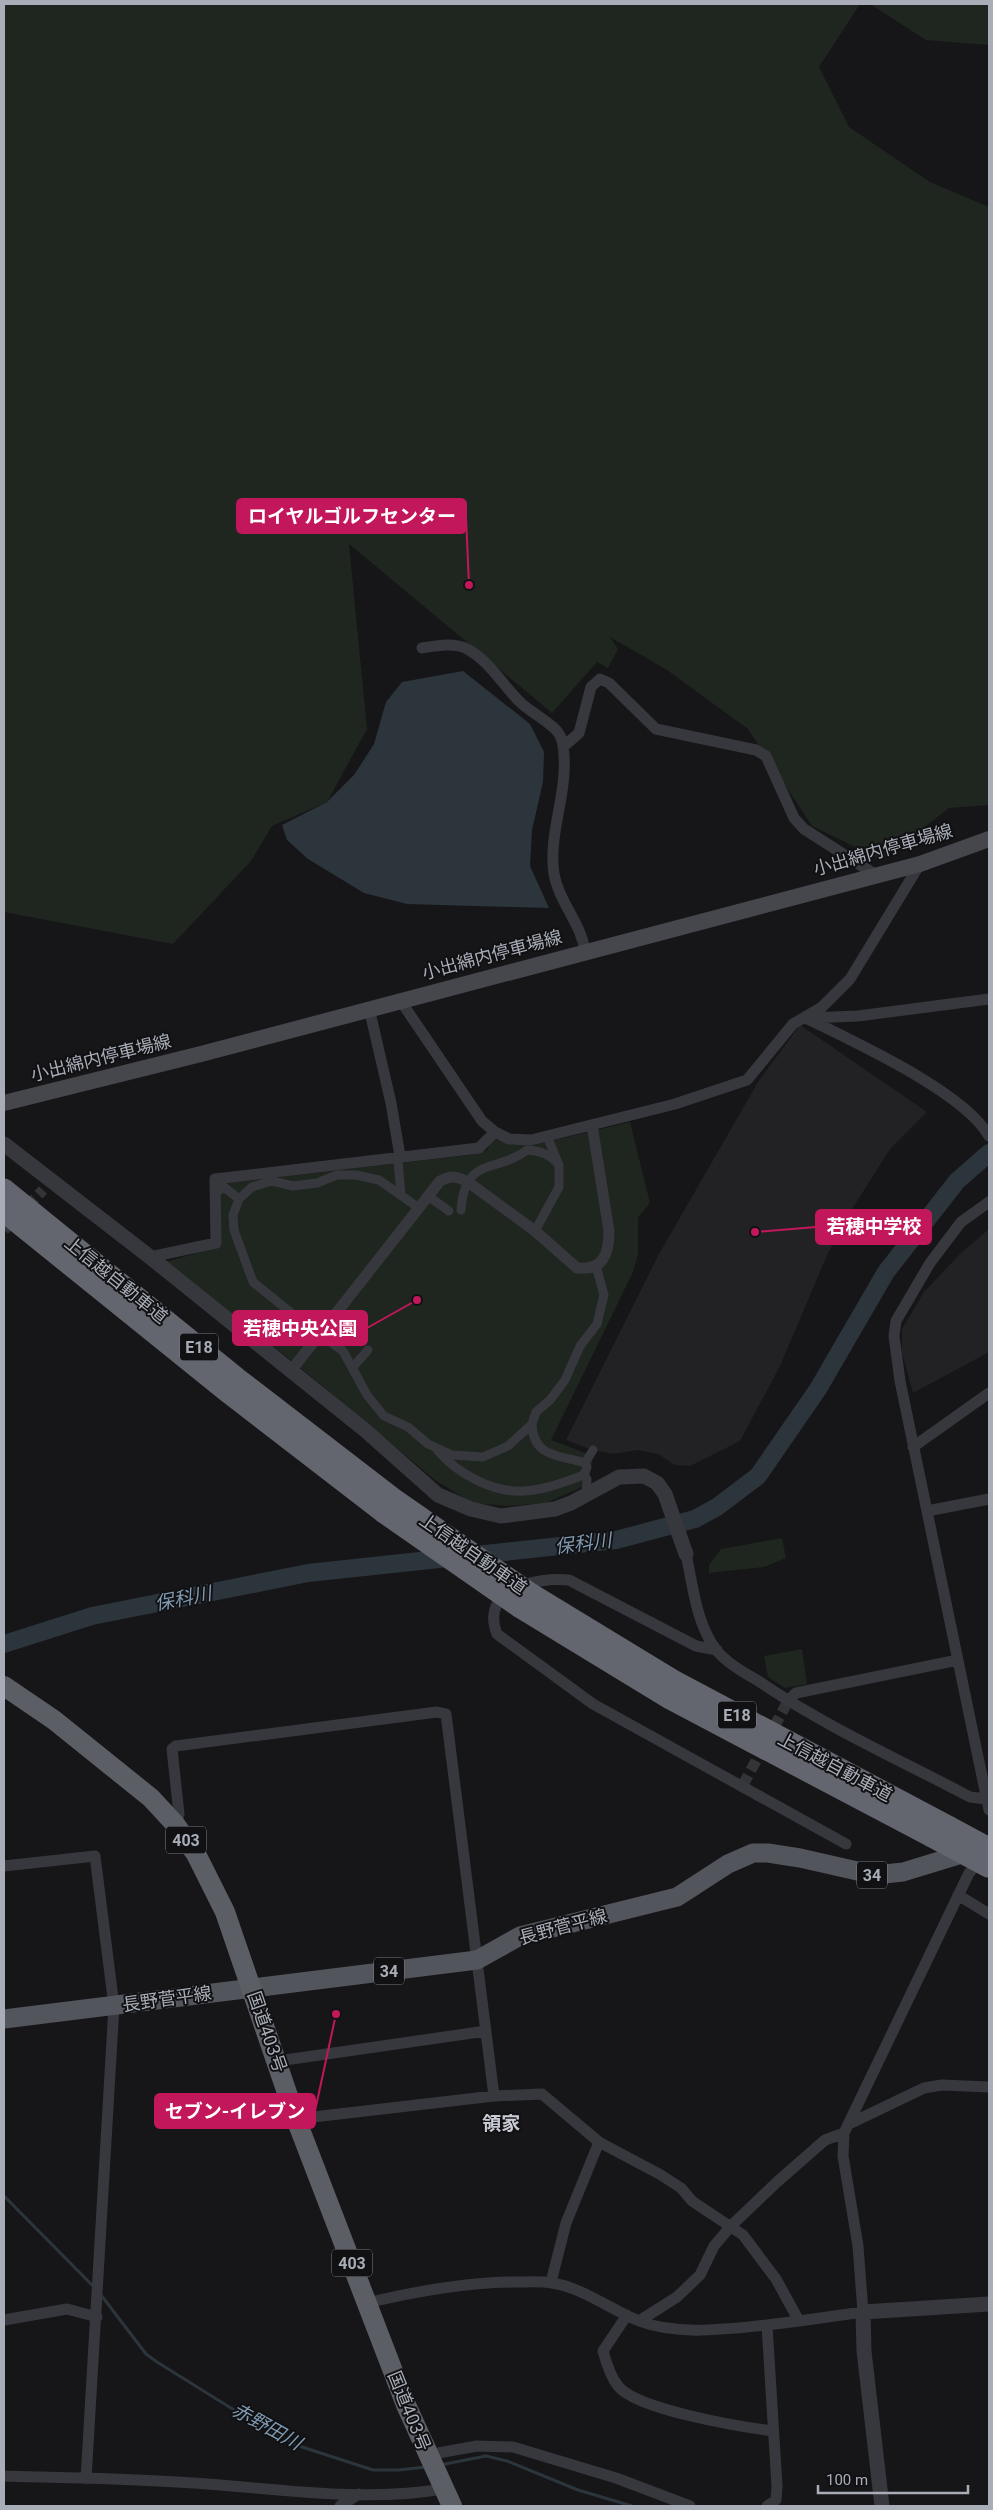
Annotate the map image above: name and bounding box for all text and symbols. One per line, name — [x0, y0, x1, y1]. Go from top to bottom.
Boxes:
callout: ロイヤルゴルフセンター — [237, 499, 466, 533]
text: ロイヤルゴルフセンター — [248, 505, 456, 528]
street label: 小出綿内停車場線 — [811, 820, 955, 879]
street label: 小出綿内停車場線 — [420, 926, 564, 983]
street label: 小出綿内停車場線 — [28, 1030, 173, 1085]
callout: 若穂中学校 — [816, 1210, 931, 1244]
text: 若穂中学校 — [826, 1215, 922, 1238]
street label: 上信越自動車道 — [61, 1232, 172, 1327]
callout: 若穂中央公園 — [233, 1311, 367, 1345]
text: 若穂中央公園 — [243, 1317, 357, 1340]
road number: E18 — [180, 1334, 218, 1360]
street label: 上信越自動車道 — [416, 1509, 531, 1598]
water label: 保科川 — [553, 1528, 615, 1558]
water label: 保科川 — [153, 1581, 215, 1615]
road number: E18 — [718, 1702, 756, 1728]
street label: 上信越自動車道 — [775, 1728, 896, 1805]
road number: 403 — [166, 1826, 206, 1854]
road number: 34 — [857, 1862, 887, 1888]
street label: 長野菅平線 — [517, 1905, 609, 1948]
road number: 34 — [374, 1958, 404, 1984]
street label: 長野菅平線 — [121, 1982, 213, 2015]
street label: 国道403号 — [244, 1989, 291, 2075]
callout: セブン-イレブン — [155, 2094, 315, 2128]
text: セブン-イレブン — [165, 2100, 305, 2123]
district label: 領家 — [482, 2112, 520, 2135]
road number: 403 — [332, 2250, 372, 2276]
street label: 国道403号 — [384, 2368, 435, 2454]
water label: 赤野田川 — [228, 2398, 307, 2456]
scale bar — [818, 2462, 968, 2494]
text: 100 m — [826, 2471, 868, 2489]

